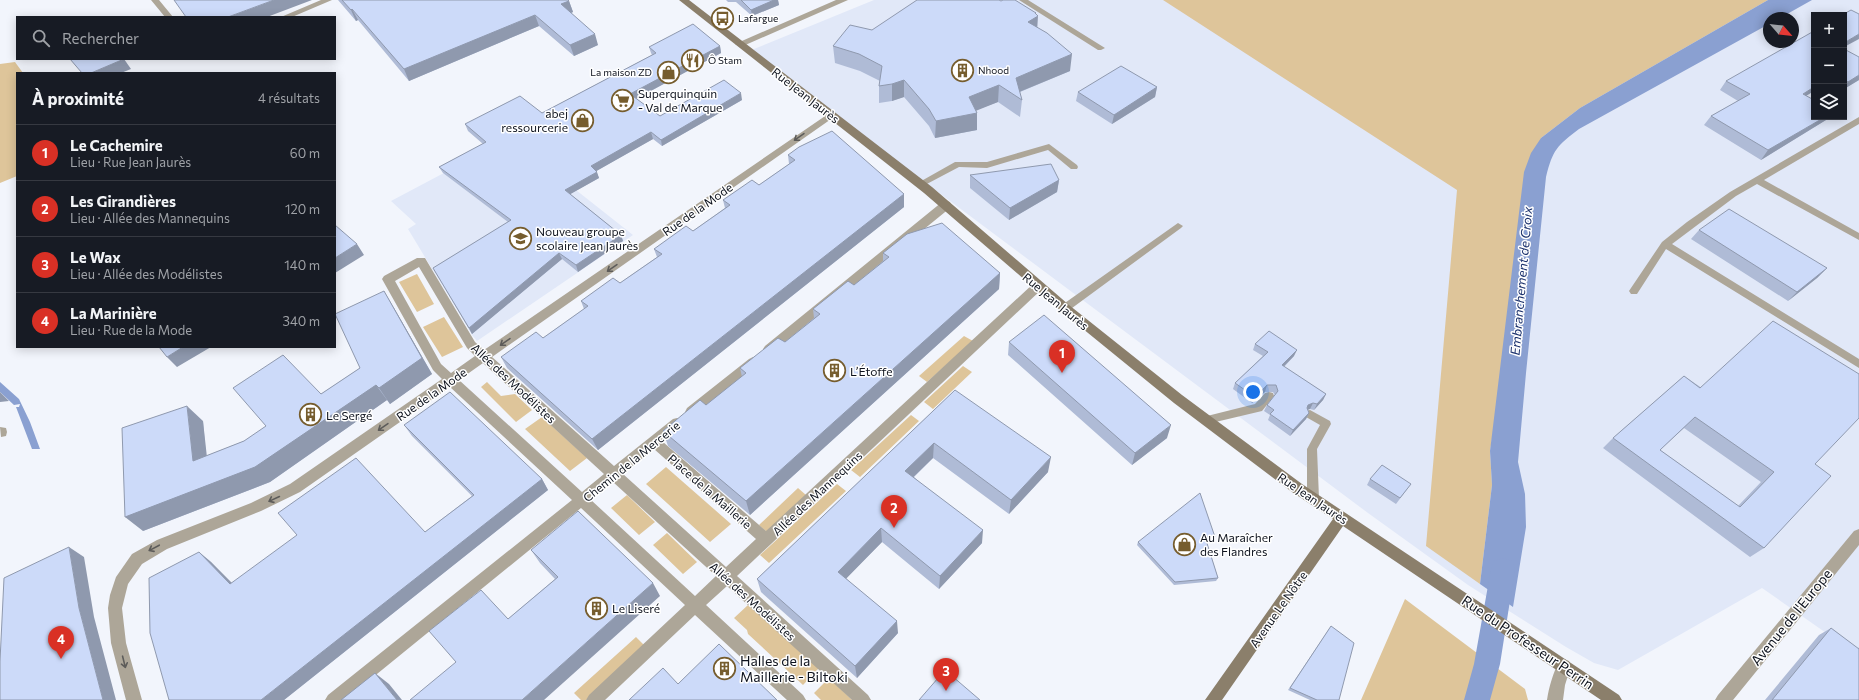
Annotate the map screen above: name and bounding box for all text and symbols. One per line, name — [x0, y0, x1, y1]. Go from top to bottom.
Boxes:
bus stop icon: Lafargue — [710, 5, 736, 31]
place label: Lafargue — [738, 12, 778, 24]
north arrow — [1763, 12, 1799, 48]
map controls — [1811, 12, 1847, 120]
button: + — [1811, 12, 1847, 48]
search box — [16, 16, 336, 60]
icon: search — [30, 27, 52, 49]
text: Rechercher — [62, 29, 139, 47]
restaurant icon: Ô Stam — [680, 47, 706, 73]
button: − — [1811, 48, 1847, 84]
place label: Ô Stam — [708, 54, 742, 66]
building icon: Nhood — [949, 57, 975, 83]
shop icon: La maison ZD — [655, 59, 681, 85]
street label: Rue Jean Jaurès — [769, 64, 842, 126]
place label: Nhood — [978, 64, 1009, 76]
place label: La maison ZD — [590, 66, 652, 78]
button: layers — [1811, 84, 1847, 120]
place label: Superquinquin - Val de Marque — [638, 86, 722, 114]
supermarket icon: Superquinquin - Val de Marque — [610, 87, 636, 113]
text: À proximité — [32, 88, 124, 109]
text: 4 résultats — [258, 90, 320, 106]
place label: abej ressourcerie — [501, 106, 568, 134]
shop icon: abej ressourcerie — [570, 107, 596, 133]
one-way arrow — [794, 133, 805, 141]
text: Le Cachemire — [70, 136, 163, 154]
text: 1 — [42, 145, 48, 161]
text: 60 m — [290, 145, 320, 161]
text: Lieu · Rue Jean Jaurès — [70, 154, 191, 170]
street label: Rue de la Mode — [659, 180, 735, 238]
text: Les Girandières — [70, 192, 176, 210]
text: 2 — [41, 201, 49, 217]
text: 120 m — [285, 201, 320, 217]
water label: Embranchement de Croix — [1507, 205, 1536, 356]
text: Lieu · Allée des Mannequins — [70, 210, 230, 226]
place label: Nouveau groupe scolaire Jean Jaurès — [536, 224, 638, 253]
school or university icon: Nouveau groupe scolaire Jean Jaurès — [508, 225, 534, 251]
text: Le Wax — [70, 248, 121, 266]
text: 3 — [41, 257, 49, 273]
text: 140 m — [284, 257, 320, 273]
one-way arrow — [607, 264, 618, 272]
text: Lieu · Allée des Modélistes — [70, 266, 223, 282]
street label: Rue Jean Jaurès — [1020, 269, 1092, 333]
text: La Marinière — [70, 304, 157, 322]
text: 4 — [41, 313, 49, 329]
text: 340 m — [282, 313, 320, 329]
text: Lieu · Rue de la Mode — [70, 322, 192, 338]
one-way arrow — [500, 338, 511, 346]
street label: Allée des Modélistes — [469, 340, 559, 426]
pin: 1 — [1049, 340, 1075, 373]
building icon: L’Étoffe — [821, 358, 847, 384]
place label: L’Étoffe — [850, 364, 893, 378]
street label: Rue de la Mode — [393, 365, 469, 423]
your location — [1243, 382, 1263, 402]
building icon: Le Sergé — [298, 402, 324, 428]
place label: Le Sergé — [326, 408, 372, 422]
street label: Chemin de la Mercerie — [580, 418, 682, 504]
one-way arrow — [377, 423, 388, 431]
street label: Allée des Mannequins — [769, 448, 865, 538]
street label: Place de la Maillerie — [665, 451, 755, 531]
street label: Rue Jean Jaurès — [1275, 469, 1351, 527]
pin: 2 — [881, 495, 907, 528]
one-way arrow — [269, 496, 281, 503]
place label: Au Maraîcher des Flandres — [1200, 530, 1273, 558]
shop icon: Au Maraîcher des Flandres — [1172, 531, 1198, 557]
one-way arrow — [148, 545, 160, 553]
street label: Allée des Modélistes — [707, 559, 799, 643]
street label: Avenue de l'Europe — [1747, 565, 1835, 669]
street label: Avenue Le Nôtre — [1247, 568, 1309, 650]
street label: Rue du Professeur Perrin — [1459, 591, 1597, 693]
building icon: Le Liseré — [583, 595, 609, 621]
place label: Le Liseré — [612, 601, 660, 615]
pin: 4 — [48, 626, 74, 659]
place label: Halles de la Maillerie - Biltoki — [740, 652, 848, 685]
one-way arrow — [121, 655, 129, 668]
building icon: Halles de la Maillerie - Biltoki — [711, 655, 737, 681]
pin: 3 — [933, 658, 959, 691]

